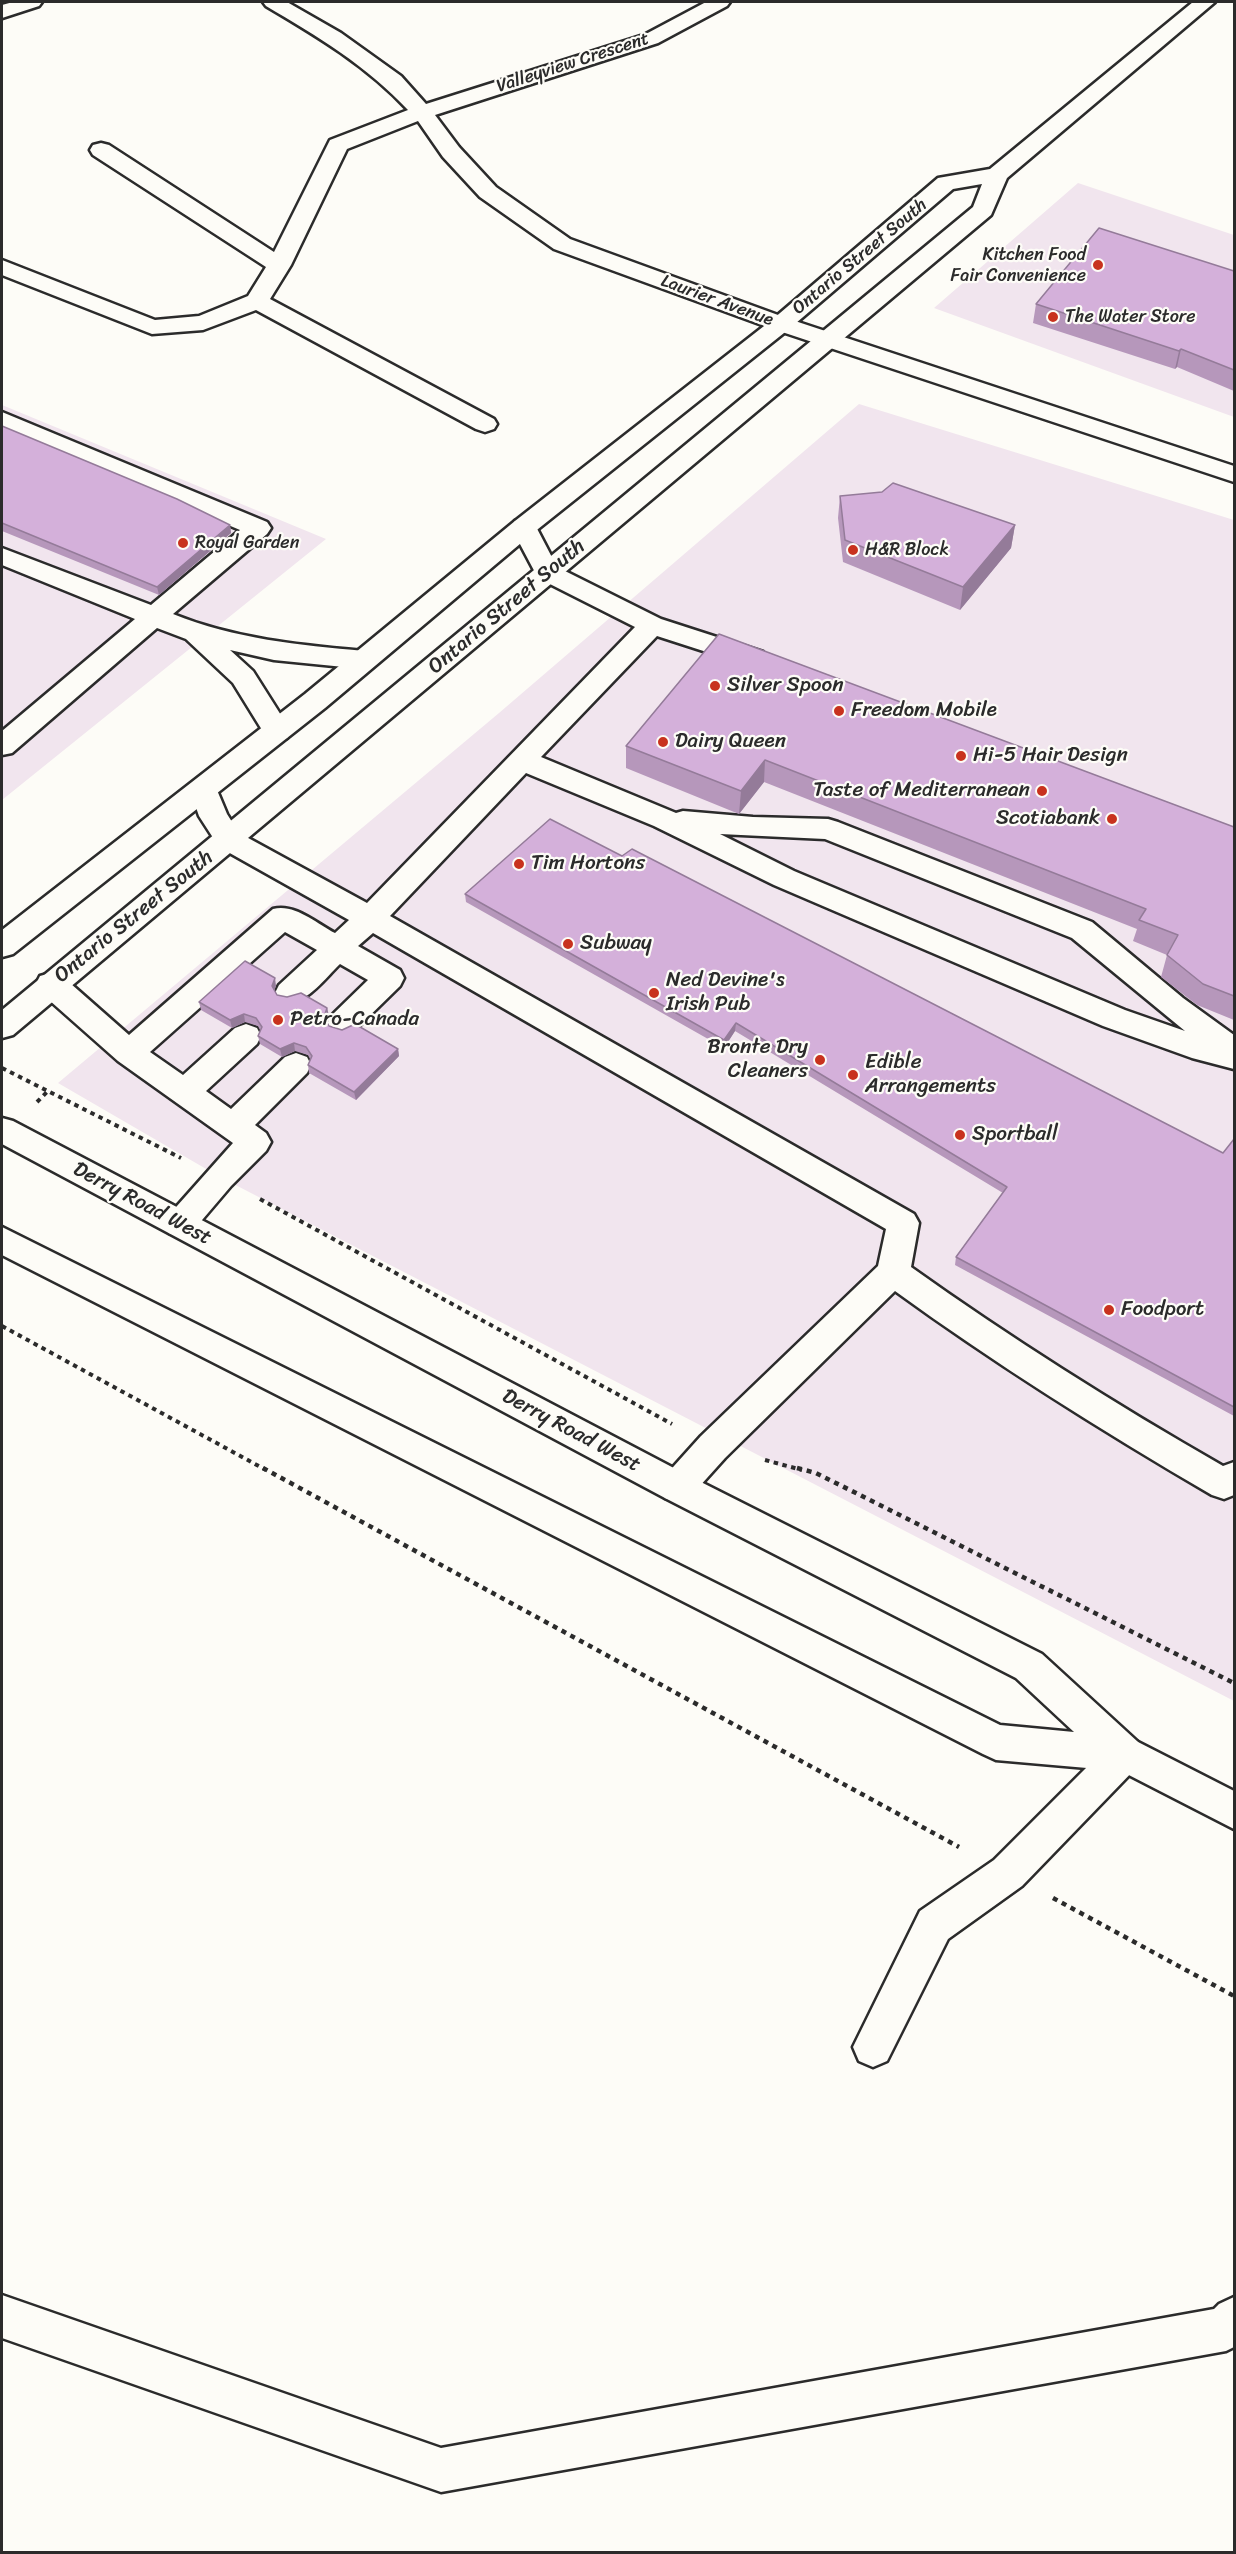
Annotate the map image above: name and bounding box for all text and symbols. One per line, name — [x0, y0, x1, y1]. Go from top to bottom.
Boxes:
street label: Valleyview Crescent — [494, 28, 652, 98]
street label: Ontario Street South — [788, 195, 932, 319]
place label: Kitchen Food Fair Convenience — [950, 244, 1086, 286]
marker: Kitchen Food Fair Convenience — [1091, 258, 1105, 272]
street label: Laurier Avenue — [658, 271, 776, 331]
place label: The Water Store — [1065, 306, 1195, 328]
marker: The Water Store — [1046, 310, 1060, 324]
place label: Royal Garden — [195, 532, 299, 554]
street label: Ontario Street South — [424, 534, 590, 680]
marker: Royal Garden — [176, 536, 190, 550]
place label: H&R Block — [865, 539, 949, 561]
marker: H&R Block — [846, 543, 860, 557]
place label: Silver Spoon — [727, 673, 844, 699]
marker: Silver Spoon — [708, 679, 722, 693]
place label: Freedom Mobile — [851, 698, 997, 724]
marker: Freedom Mobile — [832, 704, 846, 718]
place label: Dairy Queen — [675, 729, 786, 755]
marker: Dairy Queen — [656, 735, 670, 749]
place label: Hi-5 Hair Design — [973, 743, 1128, 769]
marker: Hi-5 Hair Design — [954, 749, 968, 763]
place label: Taste of Mediterranean — [813, 778, 1030, 804]
marker: Taste of Mediterranean — [1035, 784, 1049, 798]
place label: Scotiabank — [996, 806, 1100, 832]
marker: Scotiabank — [1105, 812, 1119, 826]
street label: Ontario Street South — [50, 845, 218, 989]
place label: Tim Hortons — [531, 851, 645, 877]
marker: Tim Hortons — [512, 857, 526, 871]
place label: Subway — [580, 931, 652, 957]
marker: Subway — [561, 937, 575, 951]
place label: Ned Devine's Irish Pub — [666, 968, 785, 1018]
marker: Ned Devine's Irish Pub — [647, 986, 661, 1000]
place label: Petro-Canada — [290, 1007, 419, 1033]
marker: Petro-Canada — [271, 1013, 285, 1027]
place label: Bronte Dry Cleaners — [707, 1035, 808, 1085]
place label: Edible Arrangements — [865, 1050, 996, 1100]
marker: Bronte Dry Cleaners — [813, 1053, 827, 1067]
marker: Edible Arrangements — [846, 1068, 860, 1082]
place label: Sportball — [972, 1122, 1058, 1148]
marker: Sportball — [953, 1128, 967, 1142]
street label: Derry Road West — [68, 1157, 216, 1251]
place label: Foodport — [1121, 1297, 1204, 1323]
marker: Foodport — [1102, 1303, 1116, 1317]
street label: Derry Road West — [497, 1384, 645, 1478]

